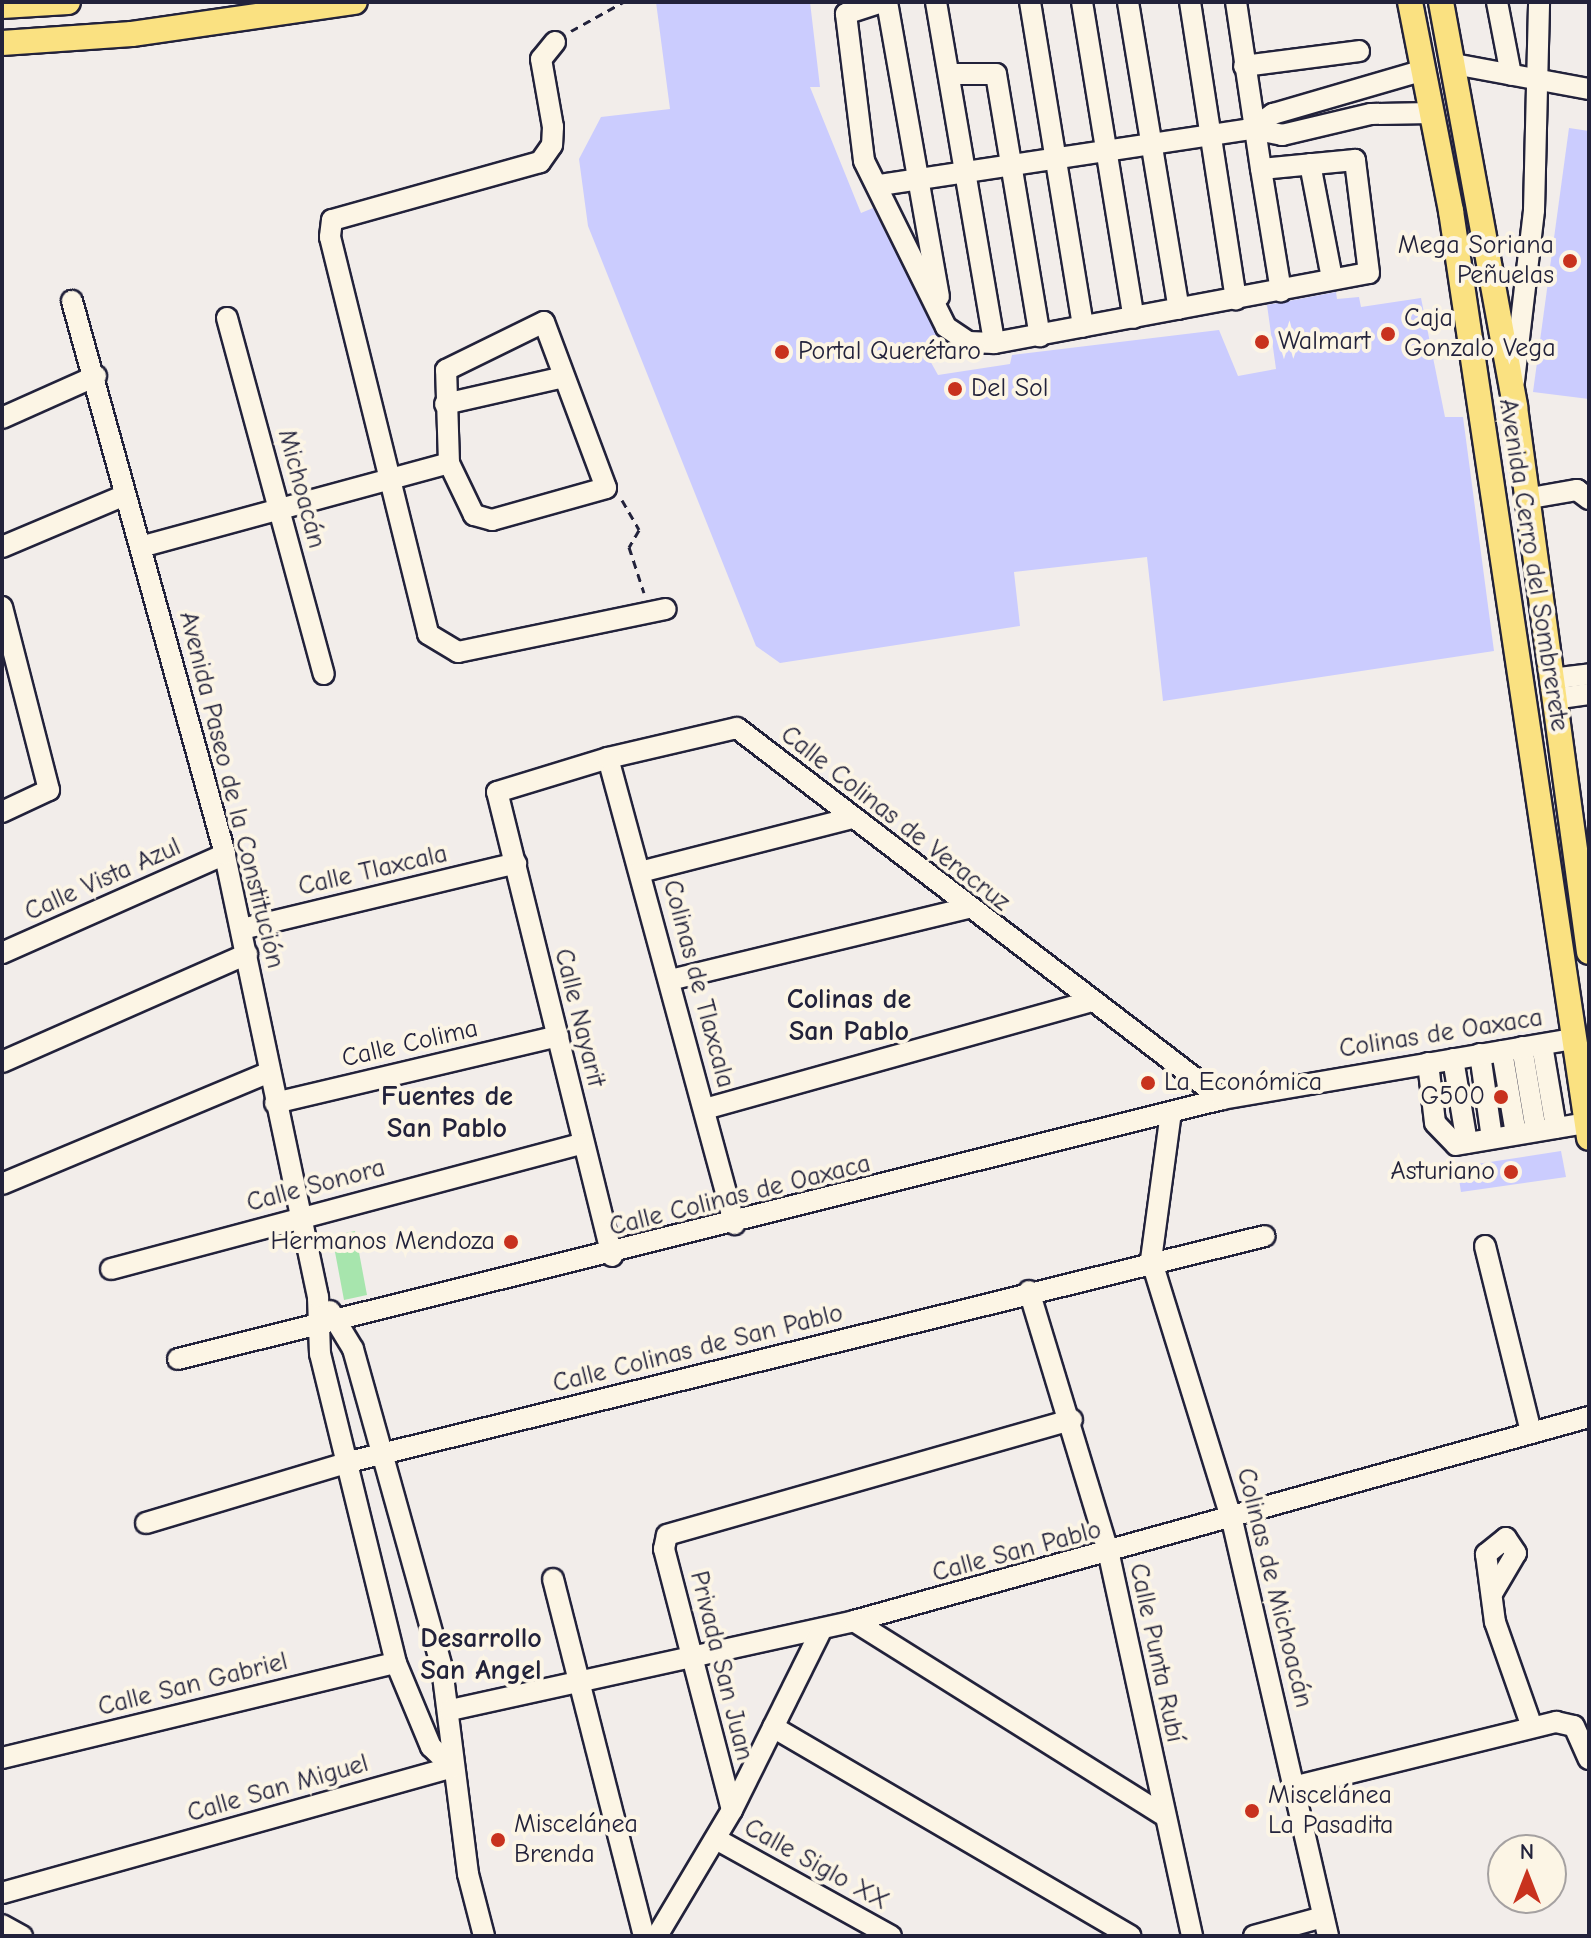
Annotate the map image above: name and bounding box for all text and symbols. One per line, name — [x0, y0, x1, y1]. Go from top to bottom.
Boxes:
place label: Mega Soriana Peñuelas — [1398, 230, 1554, 292]
marker: Mega Soriana Peñuelas — [1561, 252, 1579, 270]
place label: Caja Gonzalo Vega — [1404, 303, 1556, 364]
marker: Caja Gonzalo Vega — [1379, 325, 1397, 343]
place label: Walmart — [1278, 326, 1371, 358]
marker: Walmart — [1253, 333, 1271, 351]
place label: Portal Querétaro — [798, 336, 981, 368]
marker: Portal Querétaro — [773, 343, 791, 361]
place label: Del Sol — [971, 373, 1049, 405]
marker: Del Sol — [946, 380, 964, 398]
street label: Avenida Cerro del Sombrerete — [1491, 396, 1575, 734]
street label: Michoacán — [270, 426, 332, 552]
street label: Avenida Paseo de la Constitución — [172, 608, 290, 972]
street label: Calle Colinas de Veracruz — [774, 720, 1016, 918]
street label: Calle Vista Azul — [20, 832, 186, 928]
street label: Calle Tlaxcala — [295, 839, 451, 903]
street label: Colinas de Tlaxcala — [655, 877, 741, 1091]
street label: Calle Nayarit — [547, 946, 611, 1090]
district label: Colinas de San Pablo — [787, 982, 911, 1048]
street label: Colinas de Oaxaca — [1337, 1003, 1545, 1065]
street label: Calle Colima — [339, 1013, 481, 1075]
place label: La Económica — [1164, 1067, 1322, 1099]
marker: La Económica — [1139, 1074, 1157, 1092]
district label: Fuentes de San Pablo — [381, 1079, 513, 1145]
place label: G500 — [1421, 1081, 1485, 1113]
marker: G500 — [1492, 1088, 1510, 1106]
street label: Calle Colinas de Oaxaca — [606, 1148, 874, 1244]
street label: Calle Sonora — [243, 1153, 389, 1219]
place label: Asturiano — [1391, 1156, 1495, 1188]
marker: Asturiano — [1502, 1163, 1520, 1181]
place label: Hermanos Mendoza — [270, 1226, 495, 1258]
marker: Hermanos Mendoza — [502, 1233, 520, 1251]
street label: Calle Colinas de San Pablo — [550, 1298, 846, 1400]
street label: Colinas de Michoacán — [1229, 1465, 1319, 1711]
street label: Calle San Pablo — [929, 1514, 1105, 1590]
street label: Calle Punta Rubí — [1122, 1561, 1190, 1745]
street label: Privada San Juan — [682, 1568, 760, 1764]
district label: Desarrollo San Angel — [420, 1621, 542, 1687]
street label: Calle San Gabriel — [95, 1646, 291, 1724]
street label: Calle San Miguel — [184, 1748, 372, 1830]
place label: Miscelánea La Pasadita — [1268, 1780, 1393, 1842]
marker: Miscelánea La Pasadita — [1243, 1802, 1261, 1820]
place label: Miscelánea Brenda — [514, 1809, 638, 1870]
street label: Calle Siglo XX — [738, 1813, 894, 1917]
marker: Miscelánea Brenda — [489, 1831, 507, 1849]
north arrow — [1487, 1834, 1567, 1914]
text: N — [1520, 1839, 1534, 1865]

